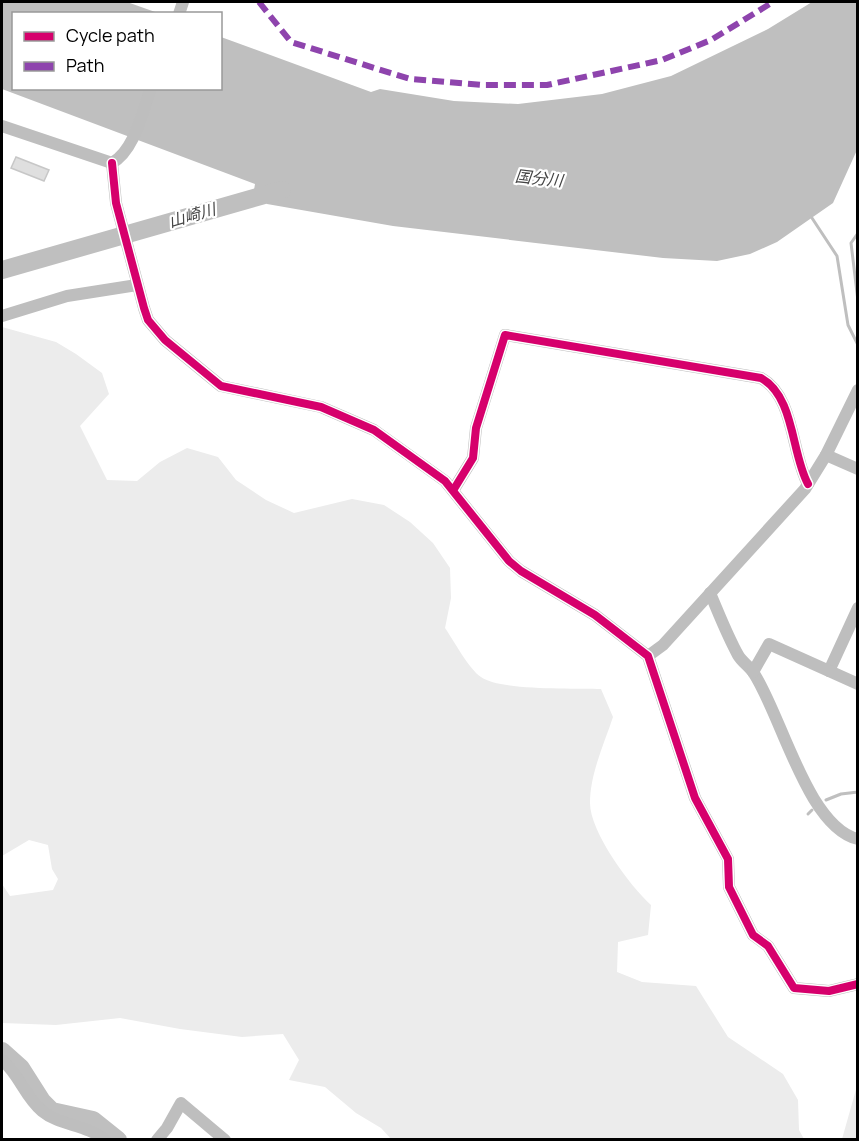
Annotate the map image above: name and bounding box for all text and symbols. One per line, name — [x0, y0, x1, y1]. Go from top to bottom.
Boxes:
legend — [12, 12, 222, 90]
text: Cycle path — [66, 23, 155, 47]
text: Path — [66, 53, 104, 77]
water label: 国分川 — [514, 165, 566, 192]
water label: 山崎川 — [166, 197, 220, 232]

